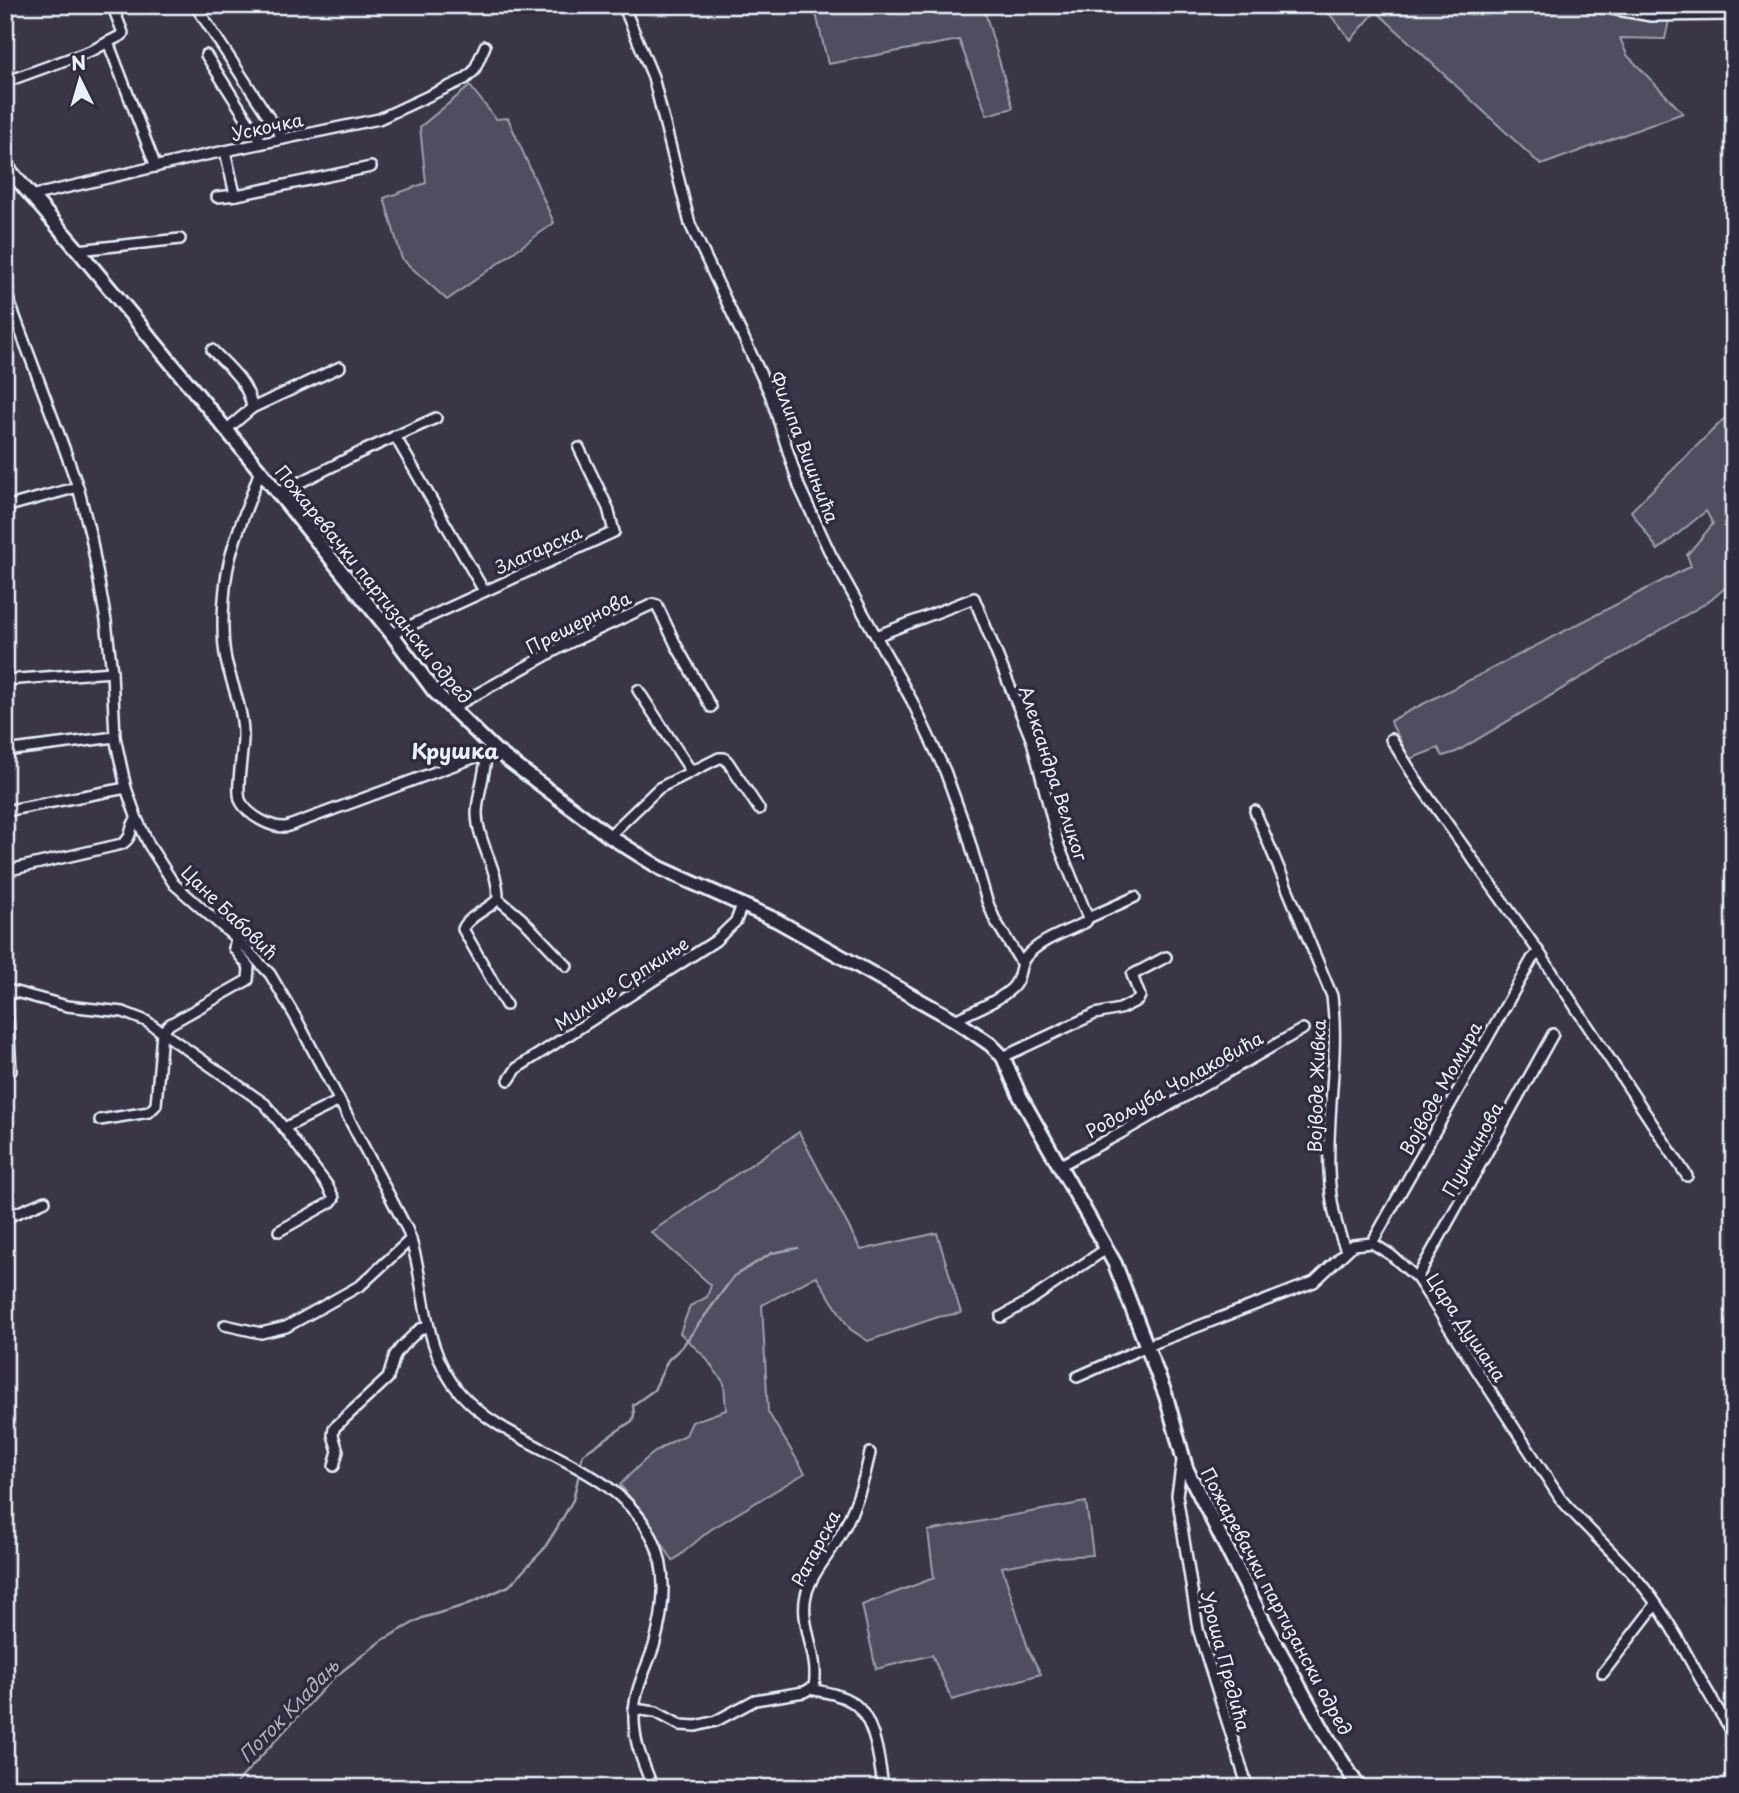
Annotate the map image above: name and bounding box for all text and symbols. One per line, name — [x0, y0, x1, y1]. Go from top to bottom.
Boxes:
north arrow — [46, 46, 116, 116]
text: N — [70, 47, 87, 77]
street label: Ускочка — [229, 105, 306, 147]
street label: Филипа Вишњића — [764, 367, 847, 527]
street label: Пожаревачки партизански одред — [269, 459, 479, 709]
street label: Златарска — [489, 518, 587, 581]
street label: Прешернова — [521, 584, 636, 660]
street label: Александра Великог — [1013, 682, 1095, 865]
district label: Крушка — [411, 734, 499, 766]
street label: Цане Бабовић — [176, 859, 284, 965]
street label: Милице Српкиње — [548, 929, 694, 1037]
street label: Војводе Момира — [1392, 1016, 1488, 1160]
street label: Војводе Живка — [1300, 1018, 1332, 1153]
street label: Родољуба Чолаковића — [1080, 1024, 1268, 1144]
street label: Пушкинова — [1435, 1096, 1509, 1201]
street label: Цара Душана — [1421, 1267, 1514, 1387]
street label: Пожаревачки партизански одред — [1195, 1462, 1359, 1740]
street label: Ратарска — [784, 1504, 847, 1591]
street label: Уроша Предића — [1194, 1588, 1258, 1735]
water label: Поток Кладањ — [231, 1651, 345, 1768]

